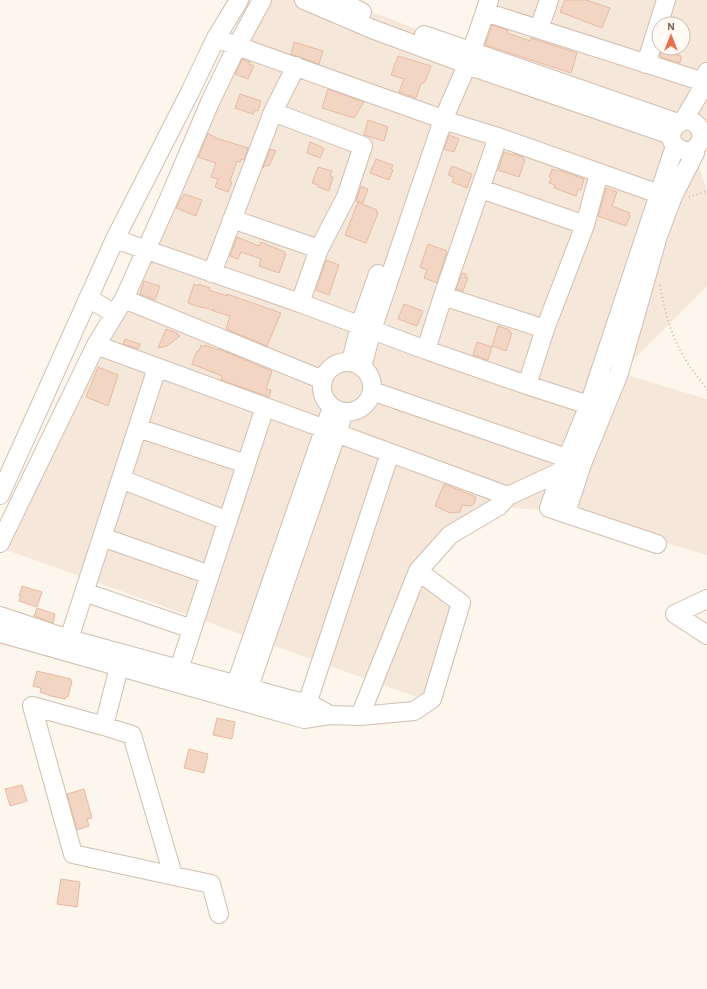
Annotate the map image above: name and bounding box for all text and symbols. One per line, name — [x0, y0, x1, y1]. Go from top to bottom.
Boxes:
north arrow — [651, 16, 691, 56]
text: N — [667, 21, 675, 32]

